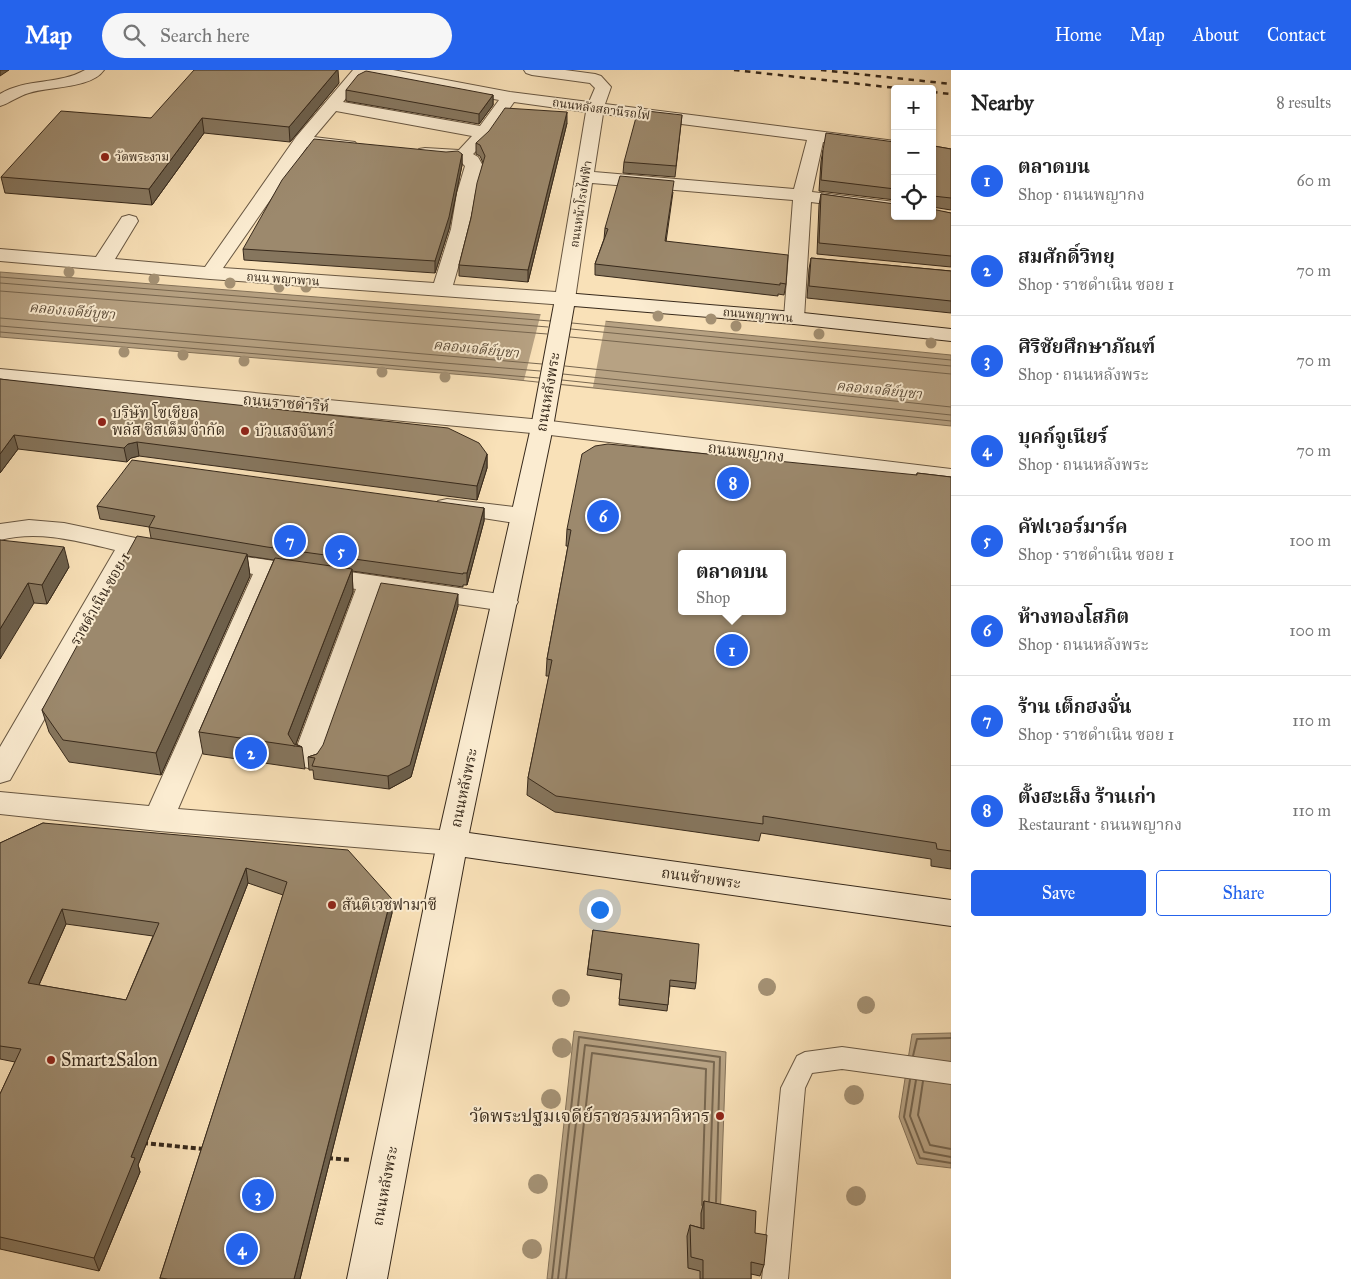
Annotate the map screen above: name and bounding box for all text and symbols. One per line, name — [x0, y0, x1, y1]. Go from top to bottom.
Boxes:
search box — [102, 13, 452, 58]
text: Map — [25, 20, 72, 50]
icon: search — [120, 21, 148, 49]
text: Search here — [160, 24, 250, 47]
text: Home — [1055, 24, 1102, 46]
text: Map — [1130, 24, 1165, 46]
text: About — [1193, 24, 1239, 46]
text: Contact — [1267, 24, 1326, 46]
map controls — [891, 85, 936, 220]
button: + — [891, 85, 936, 130]
text: Nearby — [971, 90, 1034, 116]
street label: ถนนหลังสถานีรถไฟ — [551, 93, 651, 123]
text: 8 results — [1276, 93, 1331, 112]
button: − — [891, 130, 936, 175]
place label: วัดพระงาม — [115, 150, 169, 164]
marker: วัดพระงาม — [99, 151, 111, 163]
text: ตลาดบน — [1018, 155, 1090, 178]
street label: ถนนหน้าโรงไฟฟ้า — [565, 159, 595, 248]
text: 1 — [984, 171, 990, 190]
text: 60 m — [1297, 171, 1331, 190]
button: locate — [891, 175, 936, 220]
text: Shop · ถนนพญากง — [1018, 185, 1145, 204]
text: สมศักดิ์วิทยุ — [1018, 245, 1115, 268]
text: 2 — [983, 261, 991, 280]
text: 70 m — [1296, 261, 1331, 280]
street label: ถนน พญาพาน — [246, 269, 320, 289]
text: Shop · ราชดำเนิน ซอย 1 — [1018, 275, 1174, 294]
water label: คลองเจดีย์บูชา — [28, 299, 117, 324]
street label: ถนนพญาพาน — [722, 305, 794, 325]
text: ศิริชัยศึกษาภัณฑ์ — [1018, 335, 1155, 358]
water label: คลองเจดีย์บูชา — [432, 336, 521, 363]
street label: ถนนหลังพระ — [532, 351, 564, 433]
text: 3 — [984, 351, 990, 370]
text: 70 m — [1296, 351, 1331, 370]
text: Shop · ถนนหลังพระ — [1018, 365, 1148, 384]
water label: คลองเจดีย์บูชา — [835, 377, 924, 404]
street label: ถนนราชดำริห์ — [242, 389, 330, 416]
place label: บริษัท โซเชียล พลัส ซิสเต็ม จำกัด — [112, 402, 225, 439]
marker: บริษัท โซเชียล พลัส ซิสเต็ม จำกัด — [96, 416, 108, 428]
place label: บัวแสงจันทร์ — [255, 421, 335, 440]
marker: บัวแสงจันทร์ — [239, 425, 251, 437]
text: บุคก์จูเนียร์ — [1018, 425, 1107, 448]
street label: ถนนพญากง — [707, 438, 785, 466]
text: 4 — [983, 441, 991, 460]
text: 70 m — [1296, 441, 1331, 460]
text: Shop · ถนนหลังพระ — [1018, 455, 1148, 474]
pin: 8 — [717, 464, 749, 502]
pin: 6 — [587, 497, 619, 535]
text: คัฟเวอร์มาร์ค — [1018, 515, 1128, 538]
pin: 7 — [274, 522, 306, 560]
text: 5 — [983, 531, 991, 550]
text: 100 m — [1289, 531, 1331, 550]
pin: 5 — [325, 532, 357, 570]
text: Shop · ราชดำเนิน ซอย 1 — [1018, 545, 1174, 564]
street label: ราชดำเนิน ซอย 1 — [66, 549, 134, 649]
popup — [678, 550, 786, 615]
text: ตลาดบน — [696, 560, 768, 583]
text: Shop — [696, 588, 730, 607]
text: ห้างทองโสภิต — [1018, 605, 1129, 628]
text: 6 — [983, 621, 991, 640]
text: 100 m — [1289, 621, 1331, 640]
pin: 1 — [716, 631, 748, 669]
text: Shop · ถนนหลังพระ — [1018, 635, 1148, 654]
text: ร้าน เต็กฮงจั่น — [1018, 695, 1132, 718]
text: 7 — [983, 711, 991, 730]
text: 110 m — [1292, 711, 1331, 730]
text: Shop · ราชดำเนิน ซอย 1 — [1018, 725, 1174, 744]
pin: 2 — [235, 734, 267, 772]
street label: ถนนหลังพระ — [447, 747, 481, 829]
text: ตั้งฮะเส็ง ร้านเก่า — [1018, 785, 1156, 808]
text: 8 — [983, 801, 991, 820]
text: 110 m — [1292, 801, 1331, 820]
text: Restaurant · ถนนพญากง — [1018, 815, 1182, 834]
street label: ถนนซ้ายพระ — [660, 864, 742, 892]
button: Save — [971, 870, 1146, 916]
button: Share — [1156, 870, 1331, 916]
place label: สันติเวชฟามาซี — [342, 896, 437, 914]
your location — [587, 897, 613, 923]
marker: สันติเวชฟามาซี — [326, 899, 338, 911]
place label: Smart2Salon — [61, 1049, 158, 1071]
marker: Smart2Salon — [45, 1054, 57, 1066]
place label: วัดพระปฐมเจดีย์ราชวรมหาวิหาร — [470, 1105, 710, 1127]
marker: วัดพระปฐมเจดีย์ราชวรมหาวิหาร — [714, 1110, 726, 1122]
street label: ถนนหลังพระ — [369, 1145, 401, 1227]
pin: 3 — [242, 1176, 274, 1214]
pin: 4 — [226, 1230, 258, 1268]

